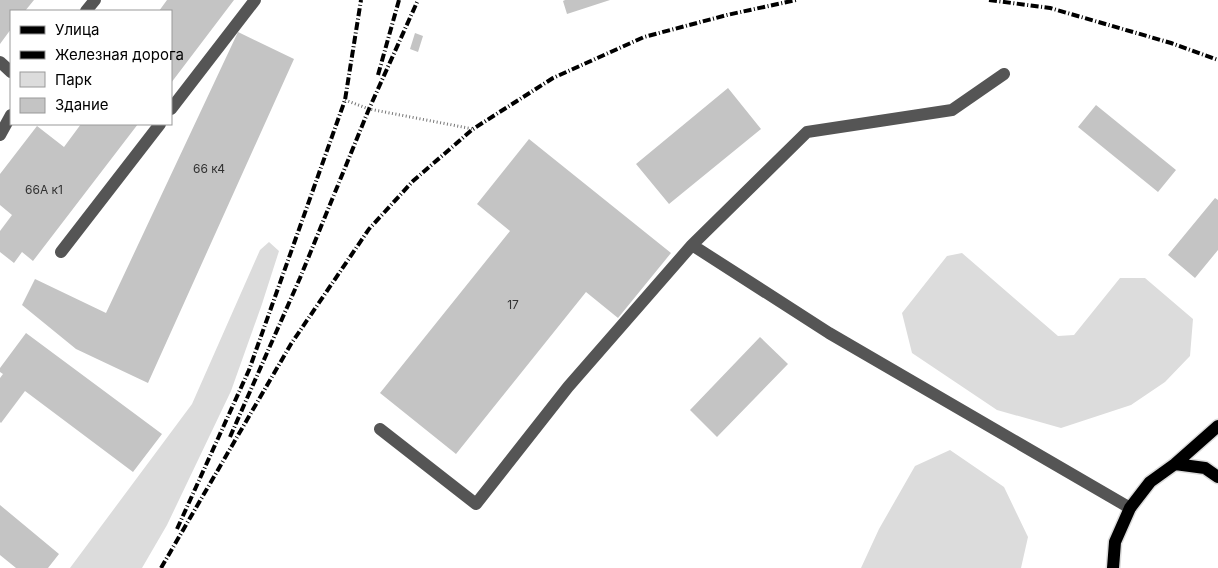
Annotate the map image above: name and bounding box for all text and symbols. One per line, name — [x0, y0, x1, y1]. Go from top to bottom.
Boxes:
legend — [10, 10, 172, 125]
text: Улица — [55, 20, 99, 39]
text: Железная дорога — [55, 45, 184, 64]
text: Парк — [55, 70, 92, 89]
text: Здание — [55, 95, 109, 114]
house number: 66 к4 — [193, 161, 225, 176]
house number: 66А к1 — [25, 182, 63, 197]
house number: 17 — [507, 297, 519, 312]

